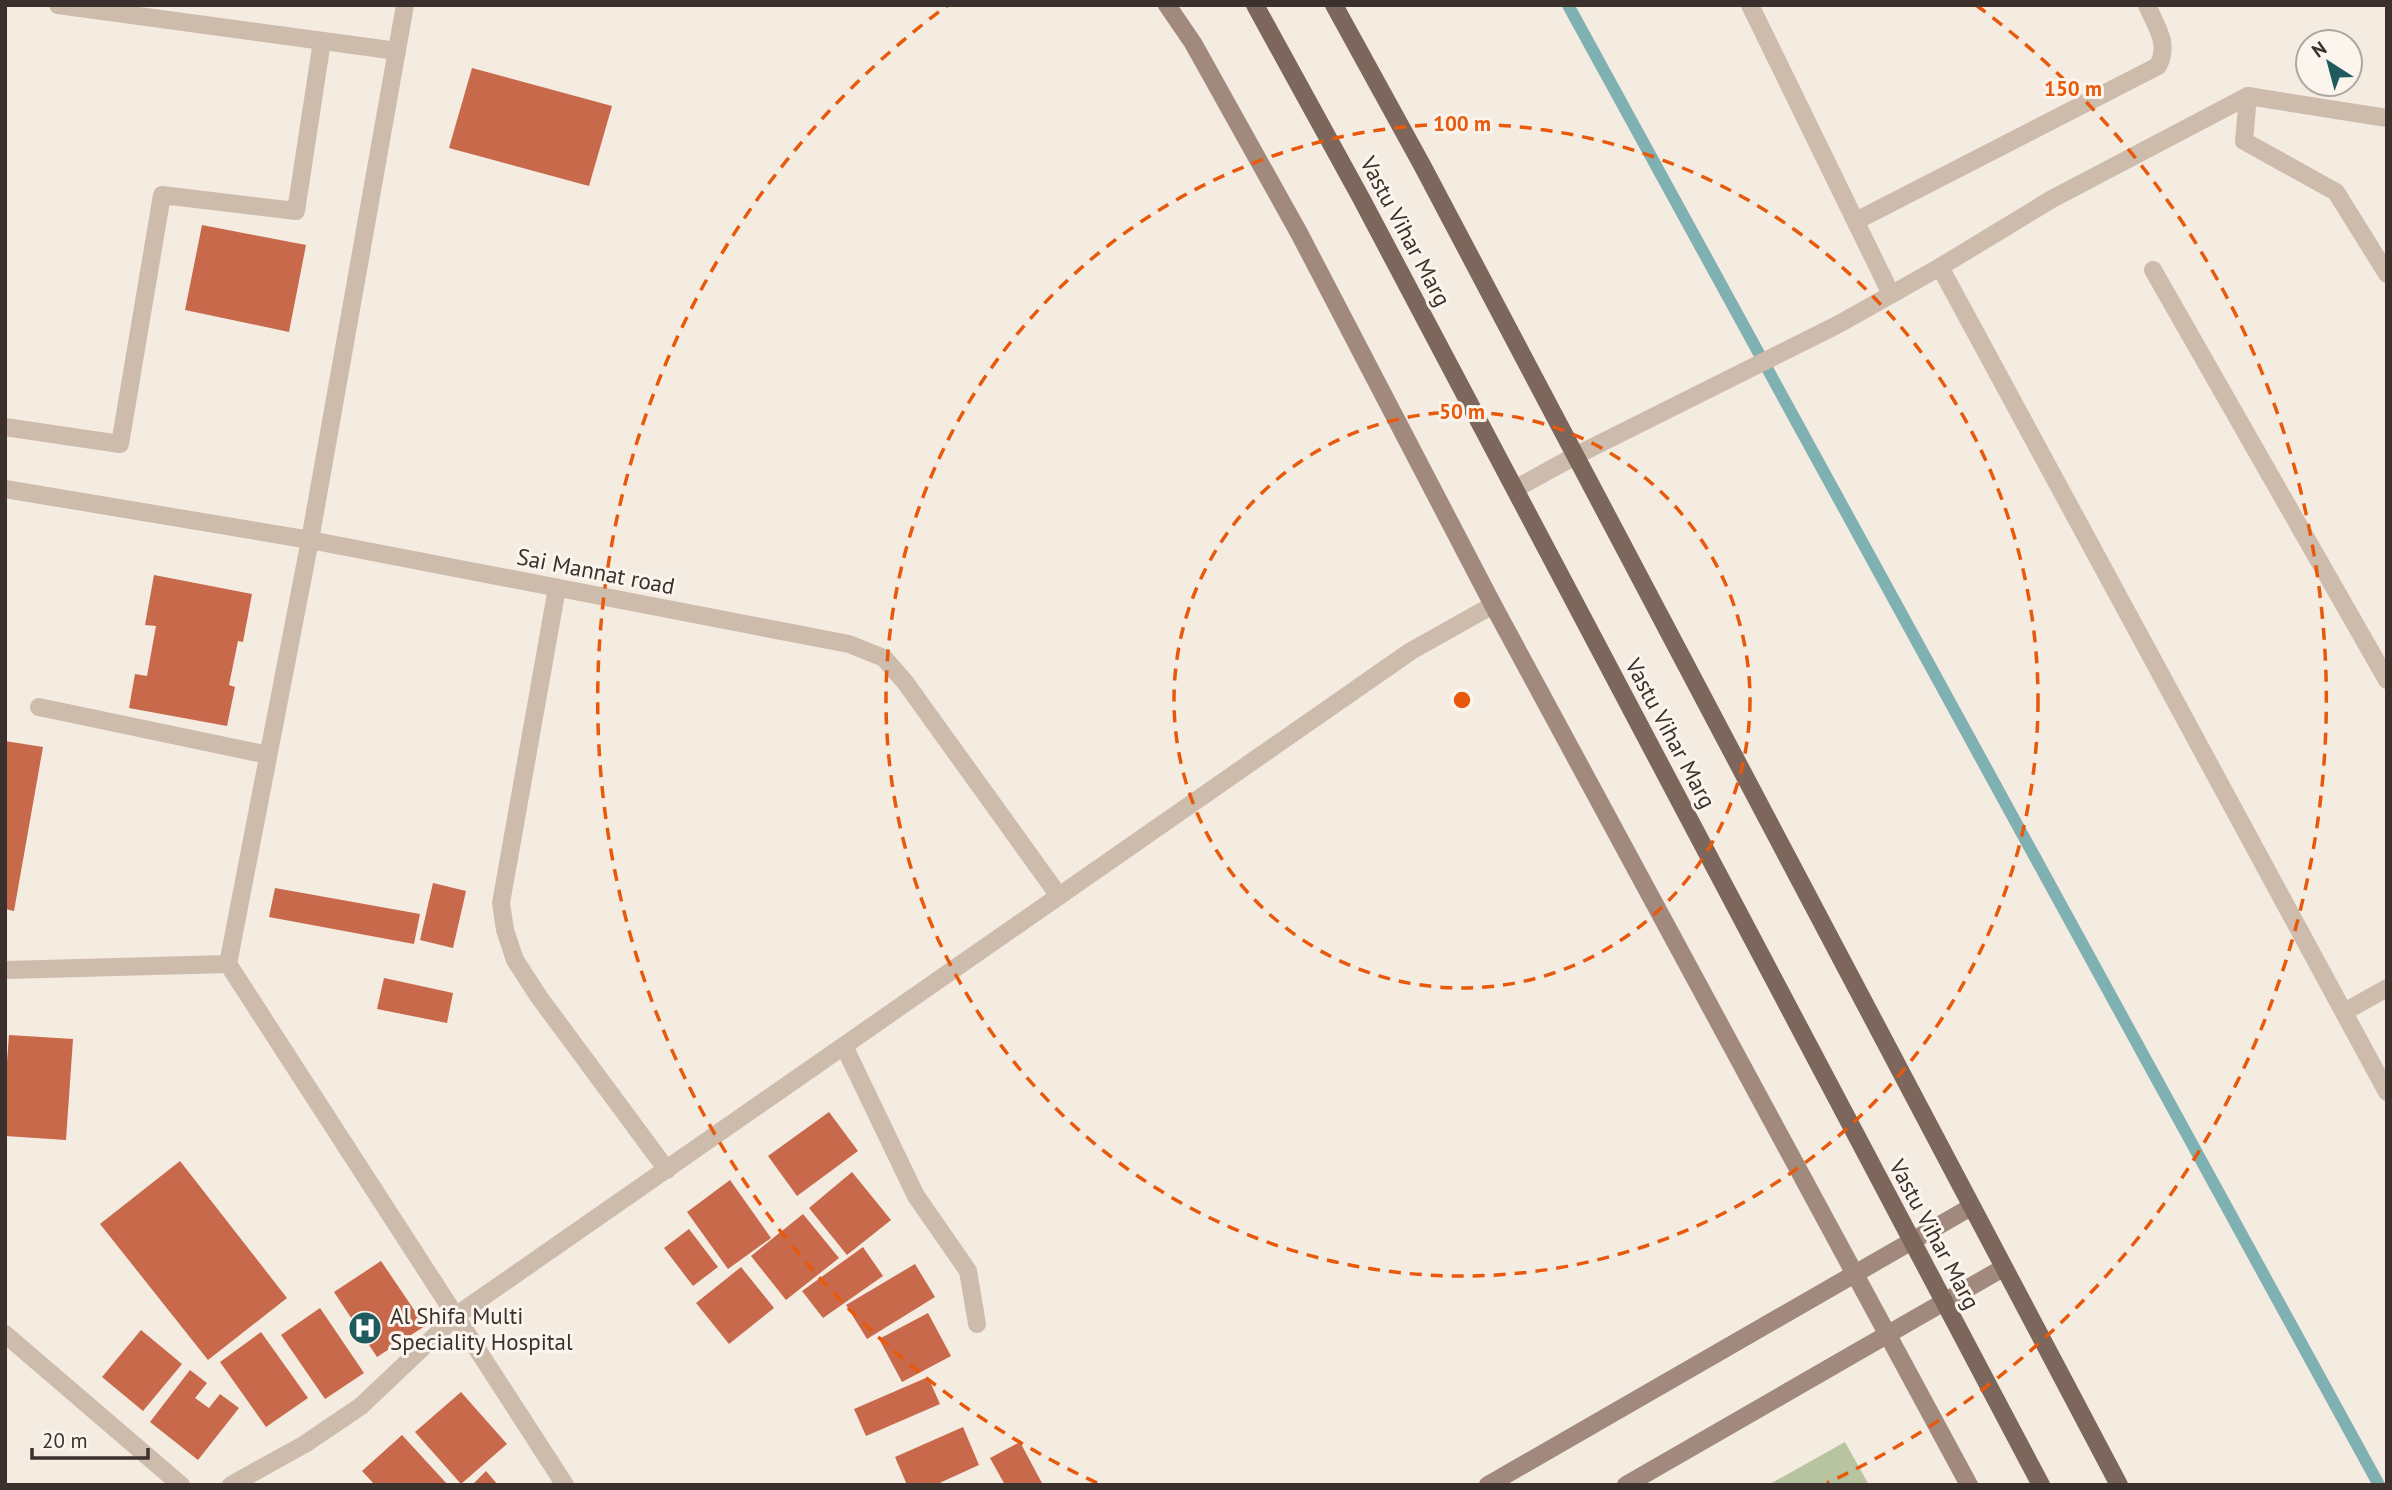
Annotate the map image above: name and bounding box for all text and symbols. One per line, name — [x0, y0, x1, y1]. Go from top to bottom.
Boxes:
north arrow — [2294, 28, 2364, 98]
text: N — [2307, 36, 2331, 63]
text: 150 m — [2044, 75, 2102, 102]
text: 100 m — [1433, 110, 1491, 137]
street label: Vastu Vihar Marg — [1354, 150, 1458, 311]
text: 50 m — [1439, 398, 1485, 425]
street label: Sai Mannat road — [515, 542, 677, 600]
street label: Vastu Vihar Marg — [1619, 652, 1723, 813]
centre of rings — [1450, 688, 1474, 712]
street label: Vastu Vihar Marg — [1883, 1153, 1987, 1314]
place label: Al Shifa Multi Speciality Hospital — [390, 1301, 573, 1356]
hospital icon: Al Shifa Multi Speciality Hospital — [346, 1309, 384, 1347]
scale bar — [32, 1416, 147, 1460]
text: 20 m — [42, 1427, 88, 1454]

